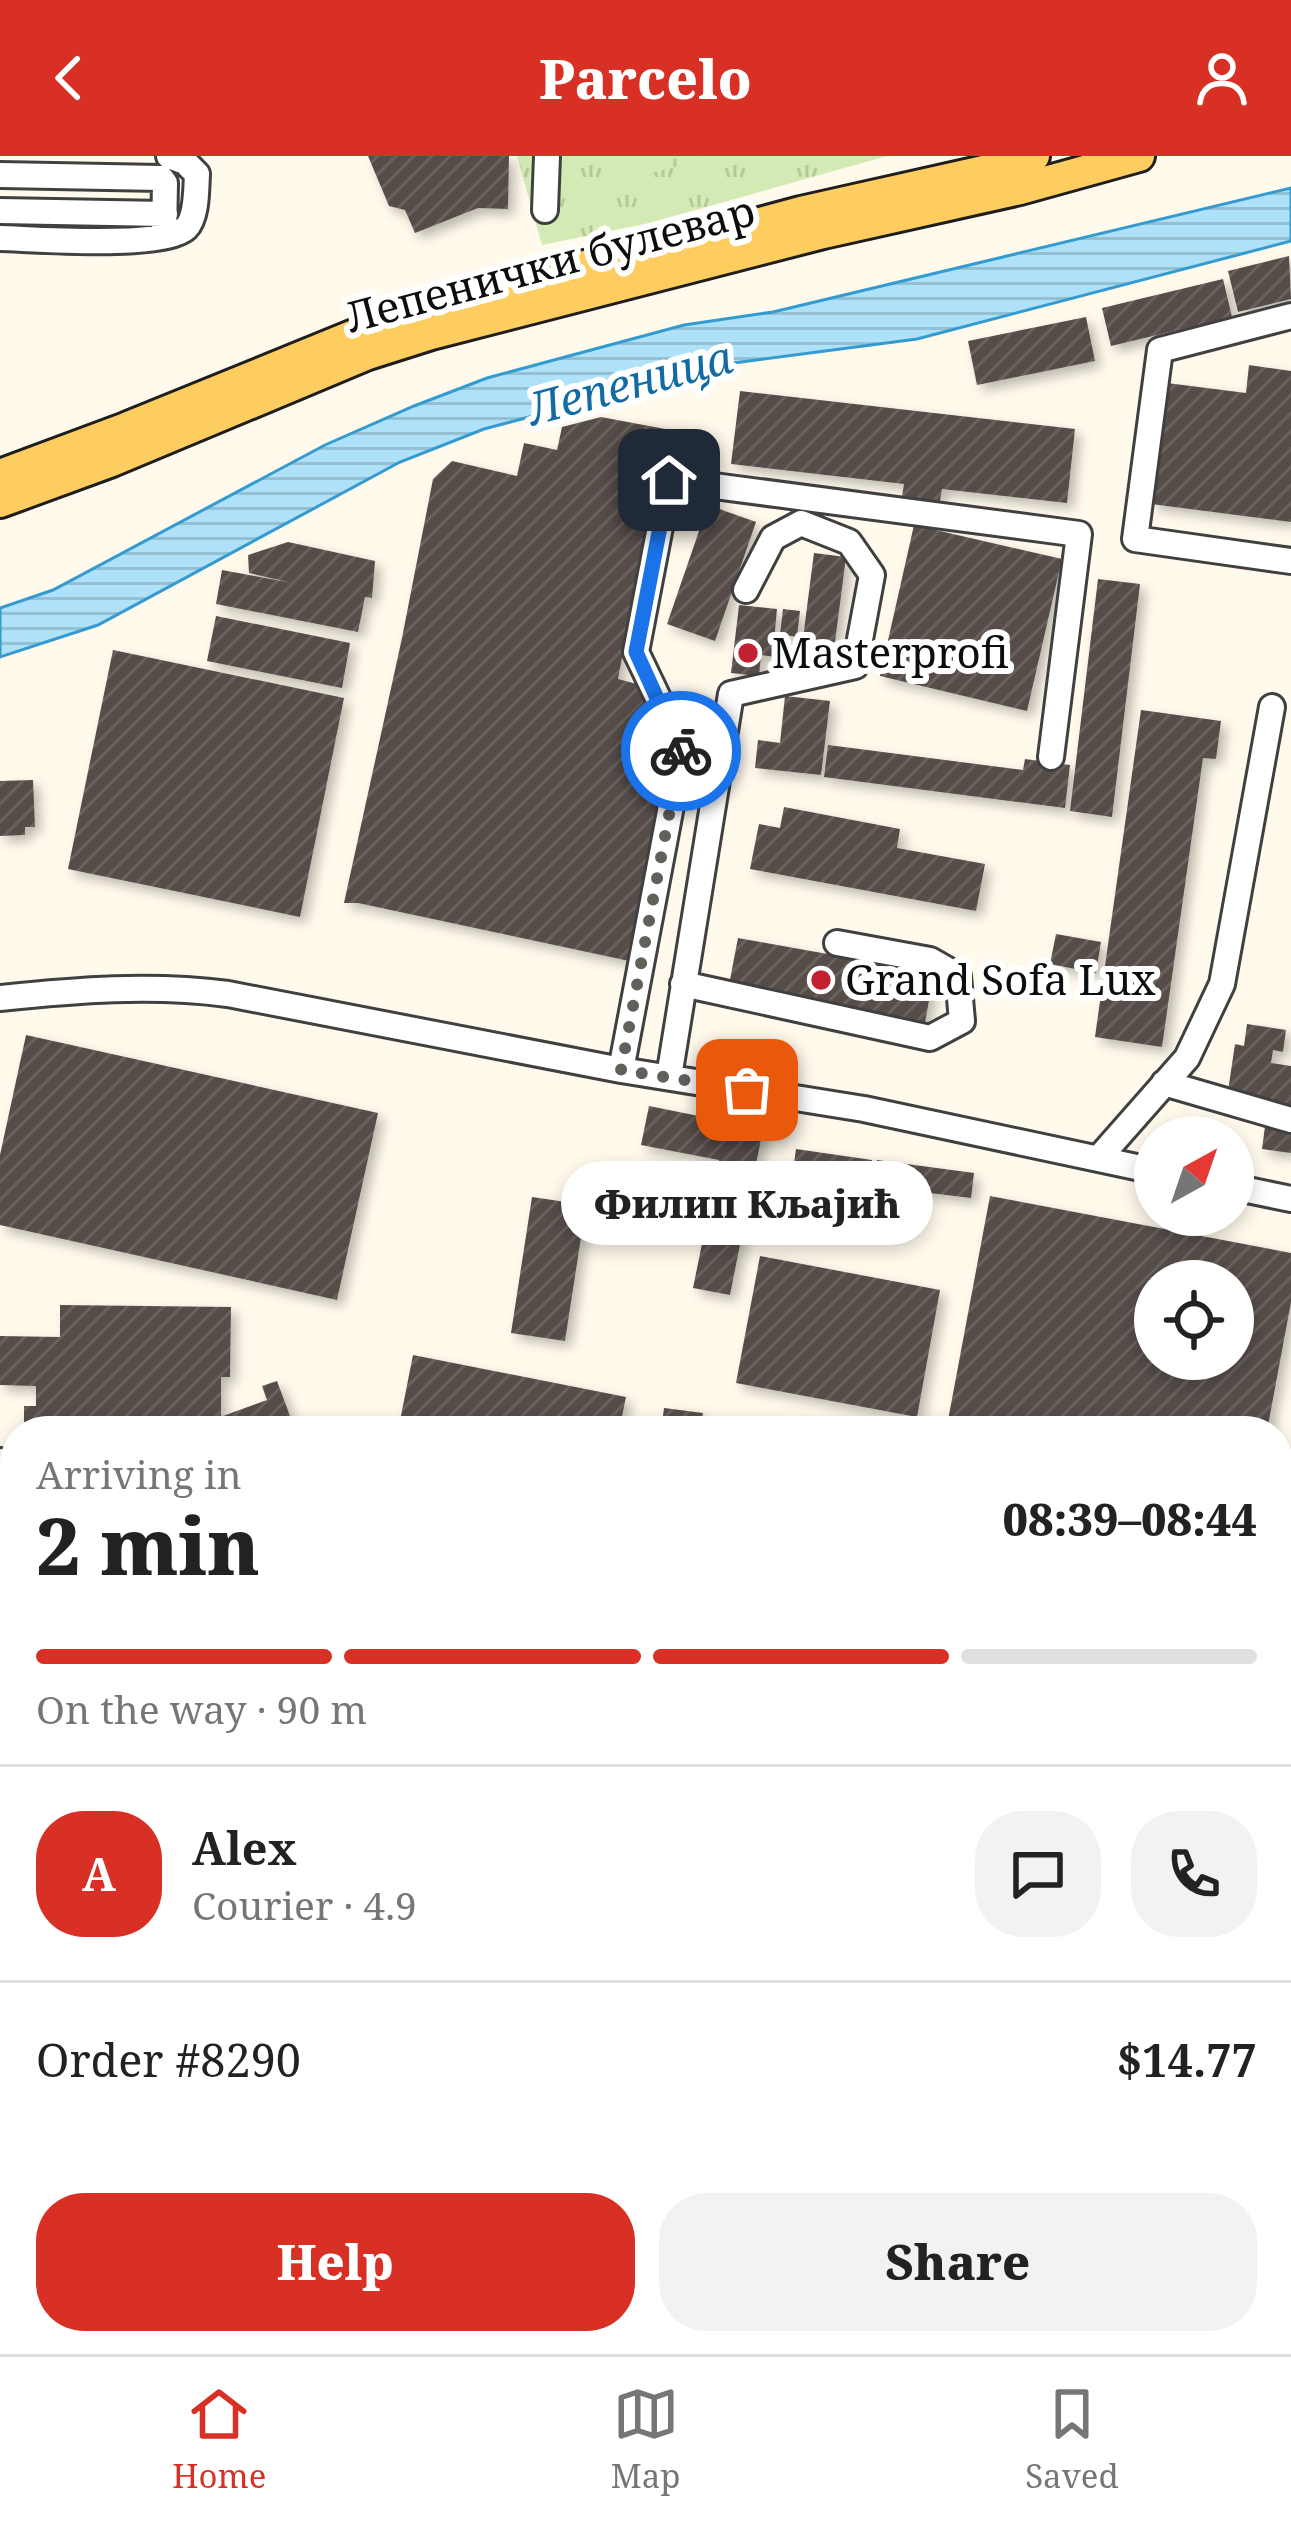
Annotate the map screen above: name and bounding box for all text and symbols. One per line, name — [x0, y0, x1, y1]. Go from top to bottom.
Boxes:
text: Parcelo — [539, 41, 752, 115]
icon: back — [36, 45, 102, 111]
icon: person — [1189, 45, 1255, 111]
street label: Лепенички булевар — [339, 181, 760, 345]
water label: Лепеница — [518, 325, 739, 439]
pin — [618, 429, 720, 531]
icon: home — [636, 447, 702, 513]
place label: Masterprofi — [772, 623, 1009, 680]
marker: Masterprofi — [735, 640, 761, 666]
courier — [621, 691, 741, 811]
icon: bike — [648, 718, 714, 784]
place label: Grand Sofa Lux — [845, 950, 1156, 1007]
marker: Grand Sofa Lux — [808, 967, 834, 993]
pin — [696, 1039, 798, 1141]
icon: bag — [714, 1057, 780, 1123]
north arrow — [1134, 1116, 1254, 1236]
map controls — [1134, 1116, 1254, 1380]
callout: Филип Кљајић — [561, 1162, 933, 1246]
text: Филип Кљајић — [594, 1176, 900, 1229]
button: locate — [1134, 1260, 1254, 1380]
text: Arriving in — [36, 1447, 242, 1500]
text: 08:39–08:44 — [1002, 1488, 1257, 1549]
text: 2 min — [36, 1492, 260, 1598]
text: On the way · 90 m — [36, 1682, 367, 1735]
button: chat — [975, 1811, 1101, 1937]
button: phone — [1131, 1811, 1257, 1937]
text: Alex — [192, 1817, 297, 1878]
text: A — [82, 1843, 116, 1904]
text: Courier · 4.9 — [192, 1878, 417, 1931]
text: Order #8290 — [36, 2029, 301, 2090]
text: $14.77 — [1117, 2029, 1257, 2090]
button: Help — [36, 2193, 635, 2331]
button: Share — [659, 2193, 1257, 2331]
tab: Home — [172, 2381, 266, 2498]
tab: Map — [611, 2381, 681, 2498]
tab: Saved — [1025, 2381, 1119, 2498]

